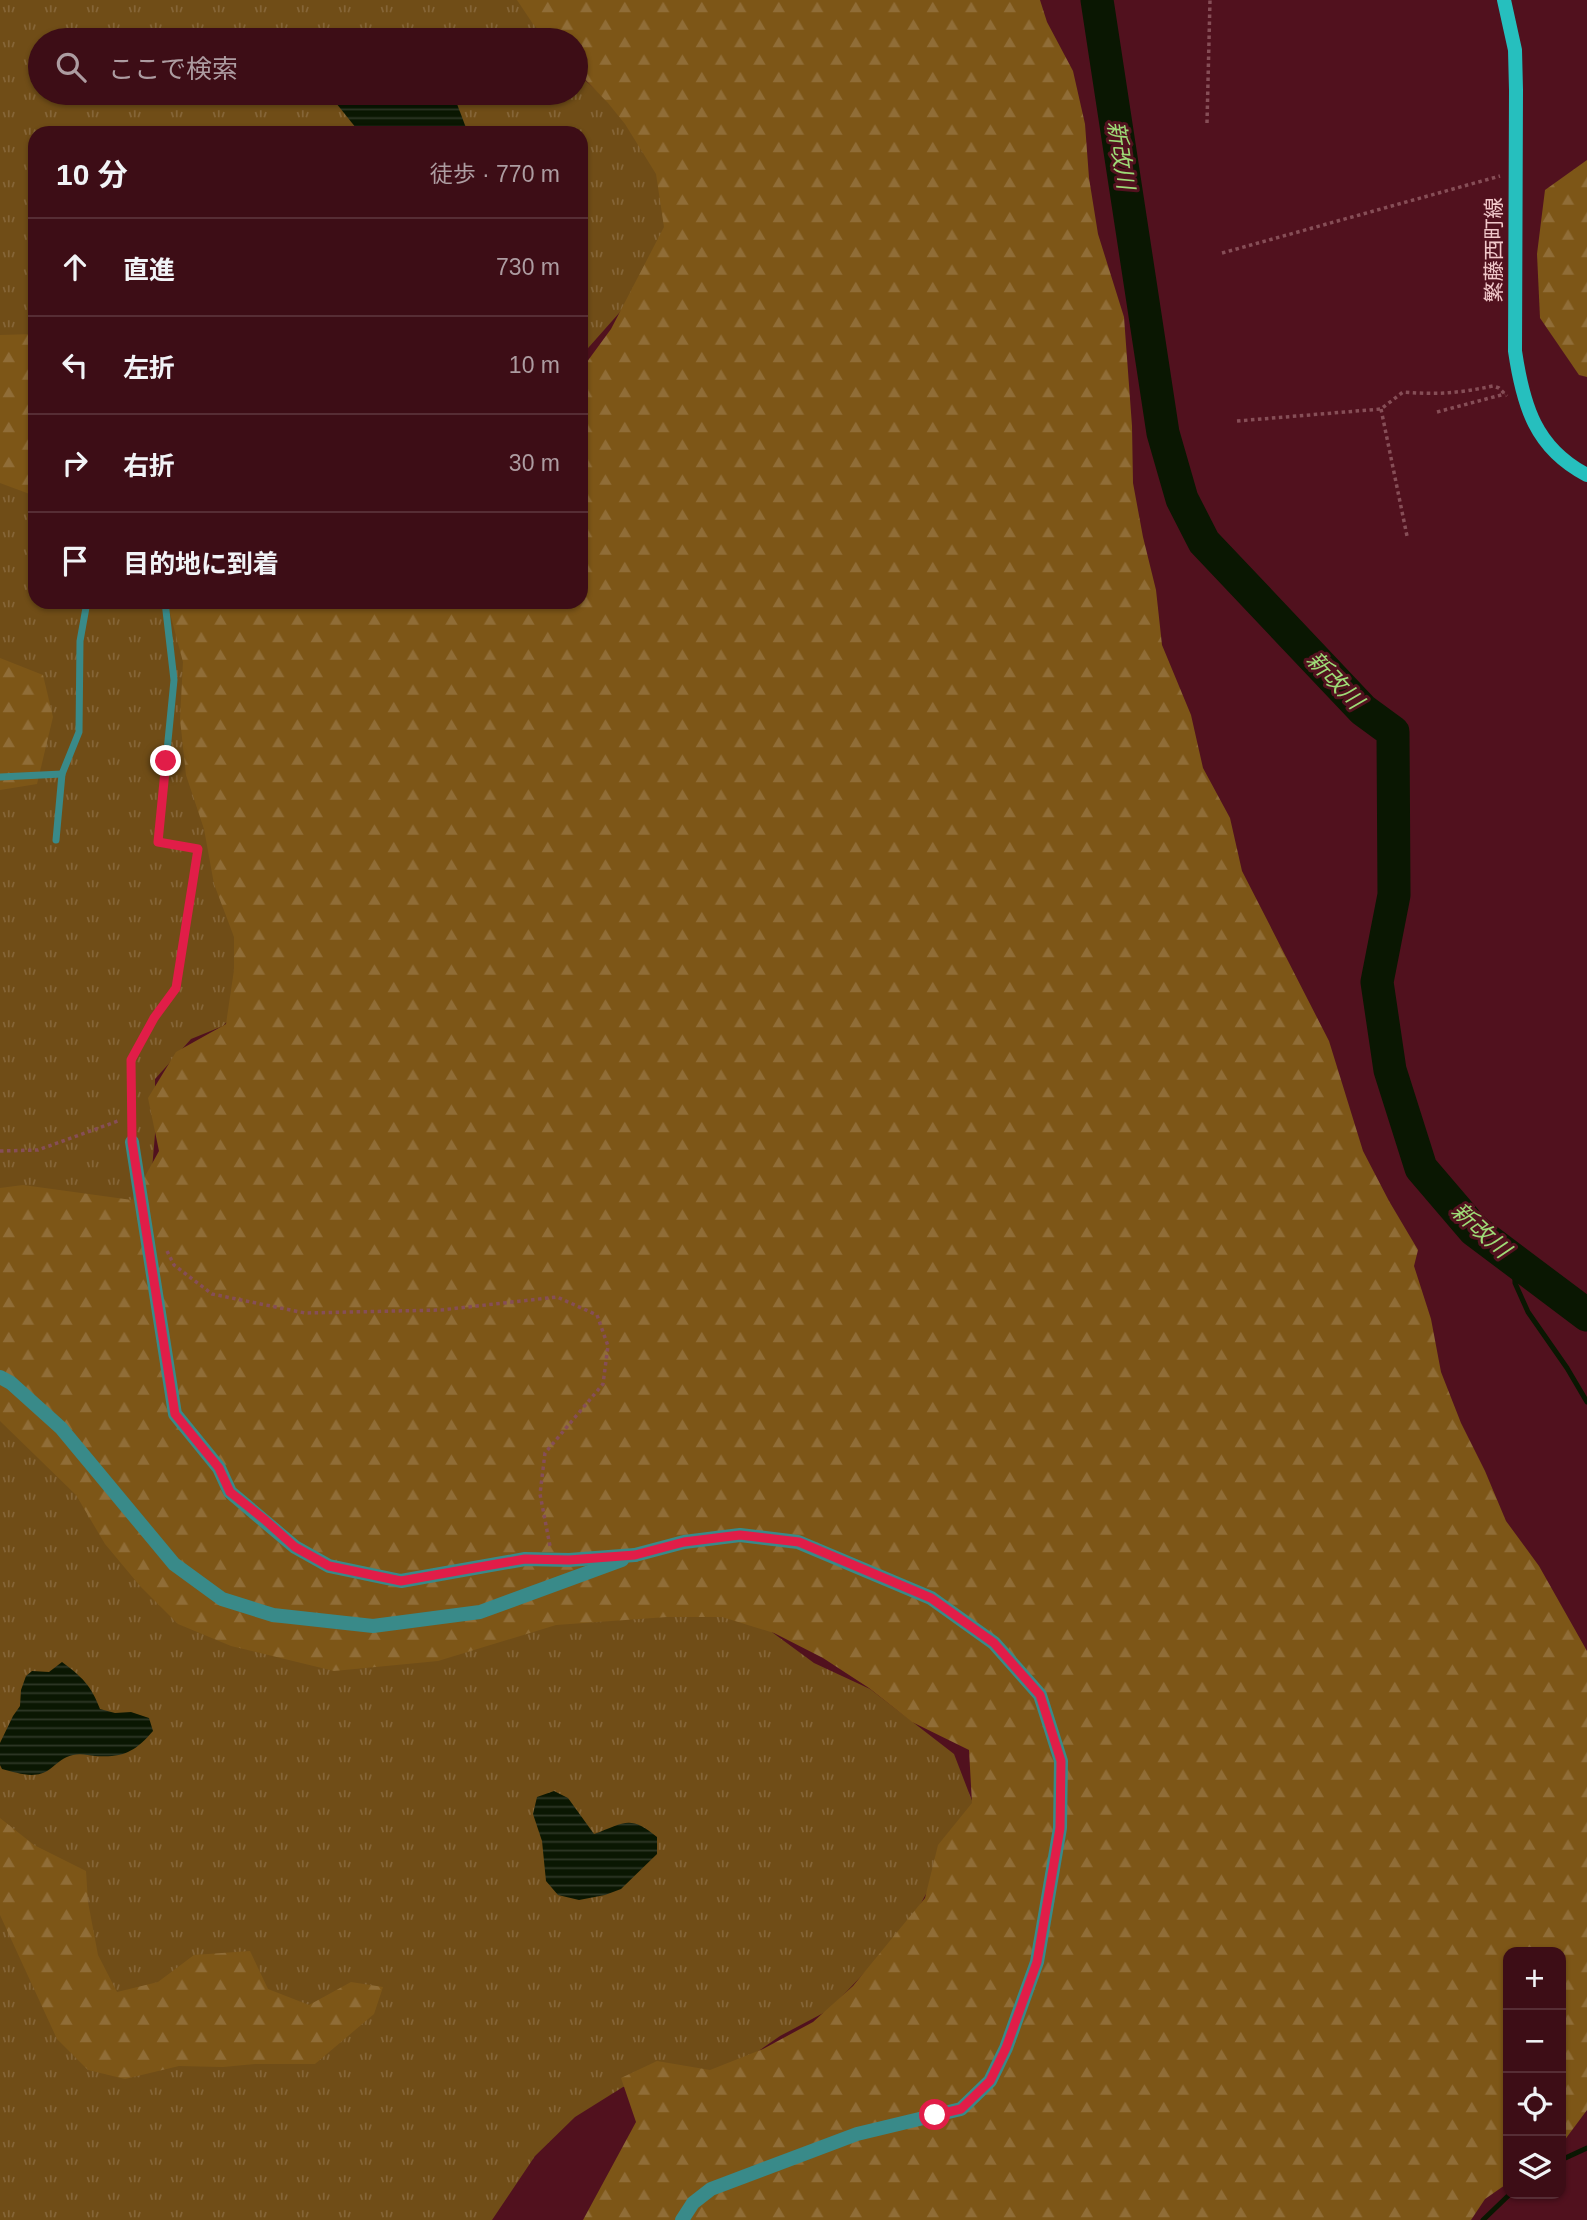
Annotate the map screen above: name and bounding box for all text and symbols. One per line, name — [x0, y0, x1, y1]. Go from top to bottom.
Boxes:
search box — [28, 28, 588, 105]
icon: search — [52, 48, 90, 86]
text: ここで検索 — [108, 54, 238, 84]
water label: 新改川 — [1103, 119, 1140, 194]
text: 10 分 — [56, 158, 128, 191]
text: 徒歩 · 770 m — [430, 161, 560, 187]
street label: 繁藤西町線 — [1482, 198, 1505, 303]
icon: ahead — [56, 248, 94, 286]
text: 730 m — [496, 254, 560, 280]
text: 直進 — [123, 255, 175, 285]
icon: left — [56, 346, 94, 384]
text: 10 m — [509, 352, 560, 378]
text: 左折 — [123, 353, 175, 383]
icon: right — [56, 444, 94, 482]
text: 30 m — [509, 450, 560, 476]
text: 右折 — [123, 451, 175, 481]
icon: arrive — [56, 542, 94, 580]
text: 目的地に到着 — [123, 549, 279, 579]
water label: 新改川 — [1302, 646, 1370, 716]
route end — [150, 745, 181, 776]
water label: 新改川 — [1447, 1197, 1518, 1265]
map controls — [1503, 1947, 1566, 2199]
button: + — [1503, 1947, 1566, 2010]
button: − — [1503, 2010, 1566, 2073]
button: locate — [1503, 2073, 1566, 2136]
route start — [919, 2099, 950, 2130]
button: layers — [1503, 2136, 1566, 2199]

